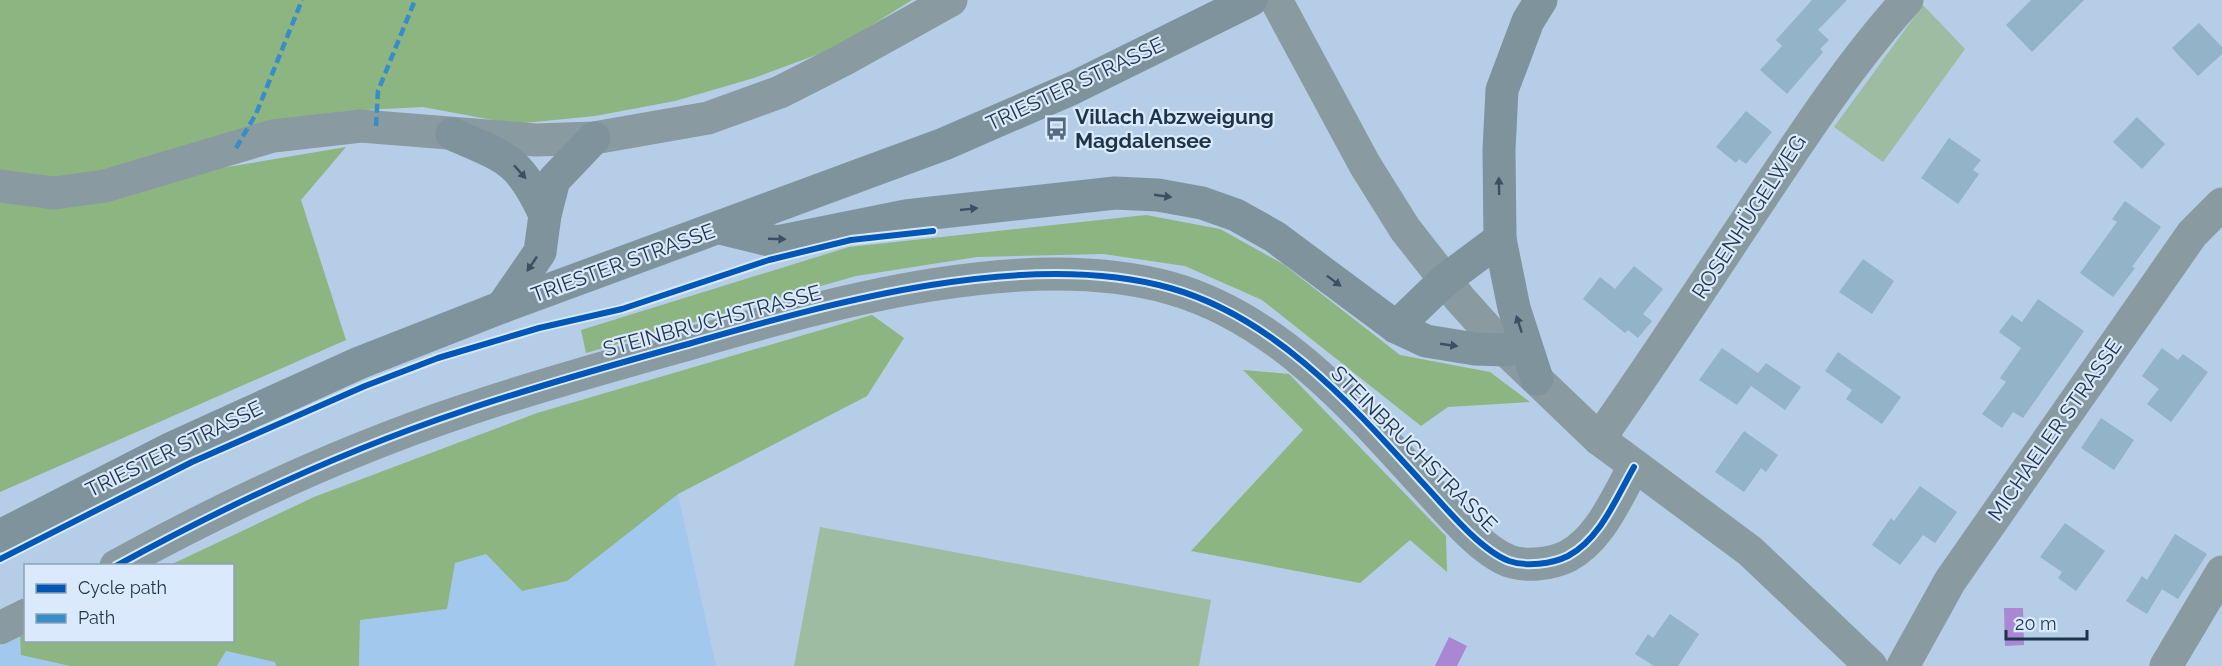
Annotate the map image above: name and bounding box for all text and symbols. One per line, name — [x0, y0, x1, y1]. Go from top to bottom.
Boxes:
street label: TRIESTER STRASSE — [982, 31, 1168, 136]
place label: Villach Abzweigung Magdalensee — [1075, 104, 1274, 153]
bus stop icon: Villach Abzweigung Magdalensee — [1044, 116, 1070, 142]
street label: ROSENHÜGELWEG — [1686, 130, 1811, 303]
one-way arrow — [513, 164, 526, 179]
one-way arrow — [1495, 177, 1504, 196]
one-way arrow — [1153, 192, 1172, 201]
one-way arrow — [959, 204, 978, 214]
street label: TRIESTER STRASSE — [528, 218, 718, 307]
one-way arrow — [767, 235, 786, 244]
one-way arrow — [527, 256, 538, 272]
one-way arrow — [1327, 275, 1342, 287]
street label: STEINBRUCHSTRASSE — [600, 279, 824, 362]
one-way arrow — [1514, 315, 1523, 333]
street label: MICHAELER STRASSE — [1982, 334, 2127, 525]
one-way arrow — [1440, 340, 1459, 349]
street label: STEINBRUCHSTRASSE — [1326, 360, 1503, 537]
street label: TRIESTER STRASSE — [81, 395, 266, 502]
legend — [24, 564, 234, 642]
text: Cycle path — [78, 577, 167, 598]
scale bar — [2006, 603, 2087, 641]
text: Path — [78, 607, 115, 628]
text: 20 m — [2015, 613, 2057, 634]

